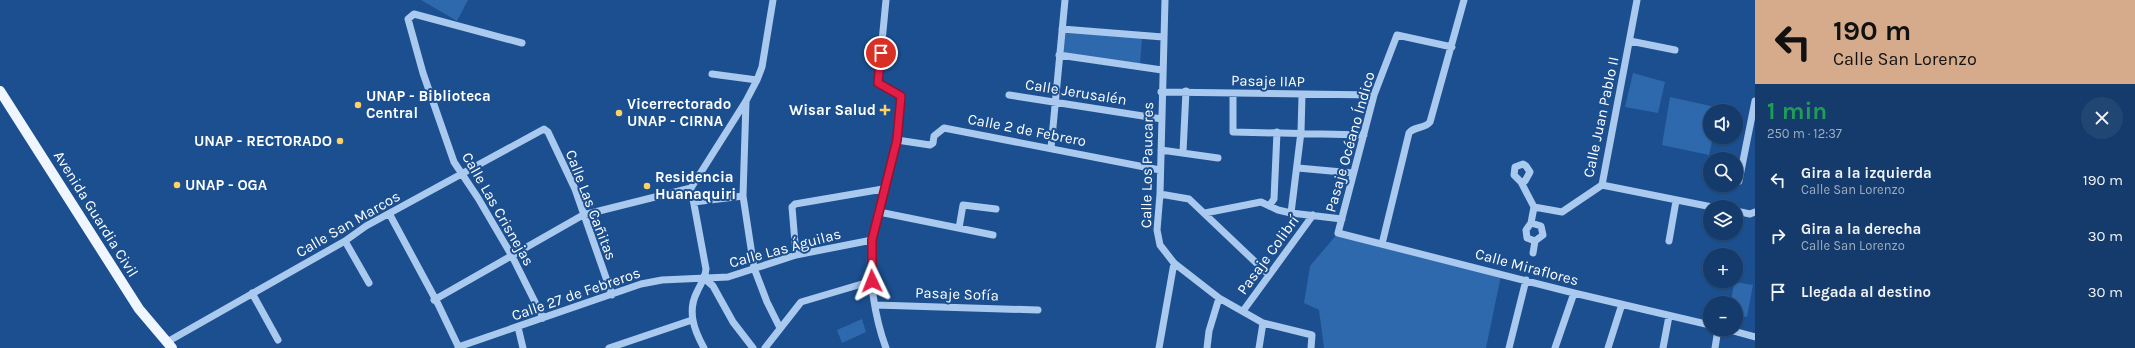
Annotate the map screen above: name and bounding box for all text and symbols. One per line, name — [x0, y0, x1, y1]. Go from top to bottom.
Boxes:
text: 190 m — [1833, 14, 1911, 47]
icon: left — [1767, 16, 1819, 68]
pin — [864, 36, 898, 70]
icon: arrive — [870, 42, 892, 64]
text: Calle San Lorenzo — [1833, 48, 1977, 70]
street label: Calle Juan Pablo II — [1579, 55, 1623, 179]
street label: Pasaje Océano Índico — [1321, 70, 1379, 214]
street label: Pasaje IIAP — [1231, 71, 1305, 91]
street label: Calle Jerusalén — [1024, 75, 1128, 109]
place label: UNAP - Biblioteca Central — [366, 87, 491, 122]
place label: Vicerrectorado UNAP - CIRNA — [627, 95, 731, 130]
text: 1 min — [1767, 97, 1827, 125]
button: close — [2081, 97, 2123, 139]
marker: UNAP - Biblioteca Central — [353, 100, 363, 110]
place label: Wisar Salud — [789, 101, 876, 119]
street label: Calle Los Paucares — [1137, 102, 1157, 228]
marker: Wisar Salud — [879, 104, 891, 116]
map controls — [1703, 104, 1743, 336]
button: sound — [1703, 104, 1743, 144]
marker: Vicerrectorado UNAP - CIRNA — [614, 108, 624, 118]
street label: Calle 2 de Febrero — [966, 110, 1088, 150]
text: 250 m · 12:37 — [1767, 126, 1842, 141]
place label: UNAP - RECTORADO — [194, 132, 332, 150]
marker: UNAP - RECTORADO — [335, 136, 345, 146]
street label: Calle Las Cañitas — [562, 147, 620, 263]
street label: Avenida Guardia Civil — [50, 148, 142, 280]
street label: Calle Las Crisnejas — [458, 149, 538, 269]
button: search — [1703, 152, 1743, 192]
text: Gira a la izquierda — [1801, 164, 1932, 182]
place label: Residencia Huanaquiri — [655, 168, 736, 203]
icon: left — [1767, 169, 1789, 191]
text: 190 m — [2083, 171, 2123, 189]
place label: UNAP - OGA — [185, 176, 268, 194]
marker: UNAP - OGA — [172, 180, 182, 190]
marker: Residencia Huanaquiri — [642, 181, 652, 191]
text: Calle San Lorenzo — [1801, 182, 1905, 197]
street label: Calle San Marcos — [293, 187, 403, 261]
button: layers — [1703, 200, 1743, 240]
street label: Pasaje Colibrí — [1233, 211, 1303, 298]
text: Gira a la derecha — [1801, 220, 1921, 238]
street label: Calle Las Águilas — [727, 224, 843, 272]
icon: right — [1767, 225, 1789, 247]
text: 30 m — [2088, 227, 2123, 245]
text: Calle San Lorenzo — [1801, 238, 1905, 253]
street label: Calle Miraflores — [1473, 245, 1581, 289]
button: + — [1703, 248, 1743, 288]
position arrow — [851, 260, 893, 302]
street label: Calle 27 de Febreros — [509, 263, 643, 325]
icon: arrive — [1767, 281, 1789, 303]
text: Llegada al destino — [1801, 283, 1931, 301]
text: 30 m — [2088, 283, 2123, 301]
street label: Pasaje Sofía — [915, 284, 999, 304]
button: − — [1703, 296, 1743, 336]

